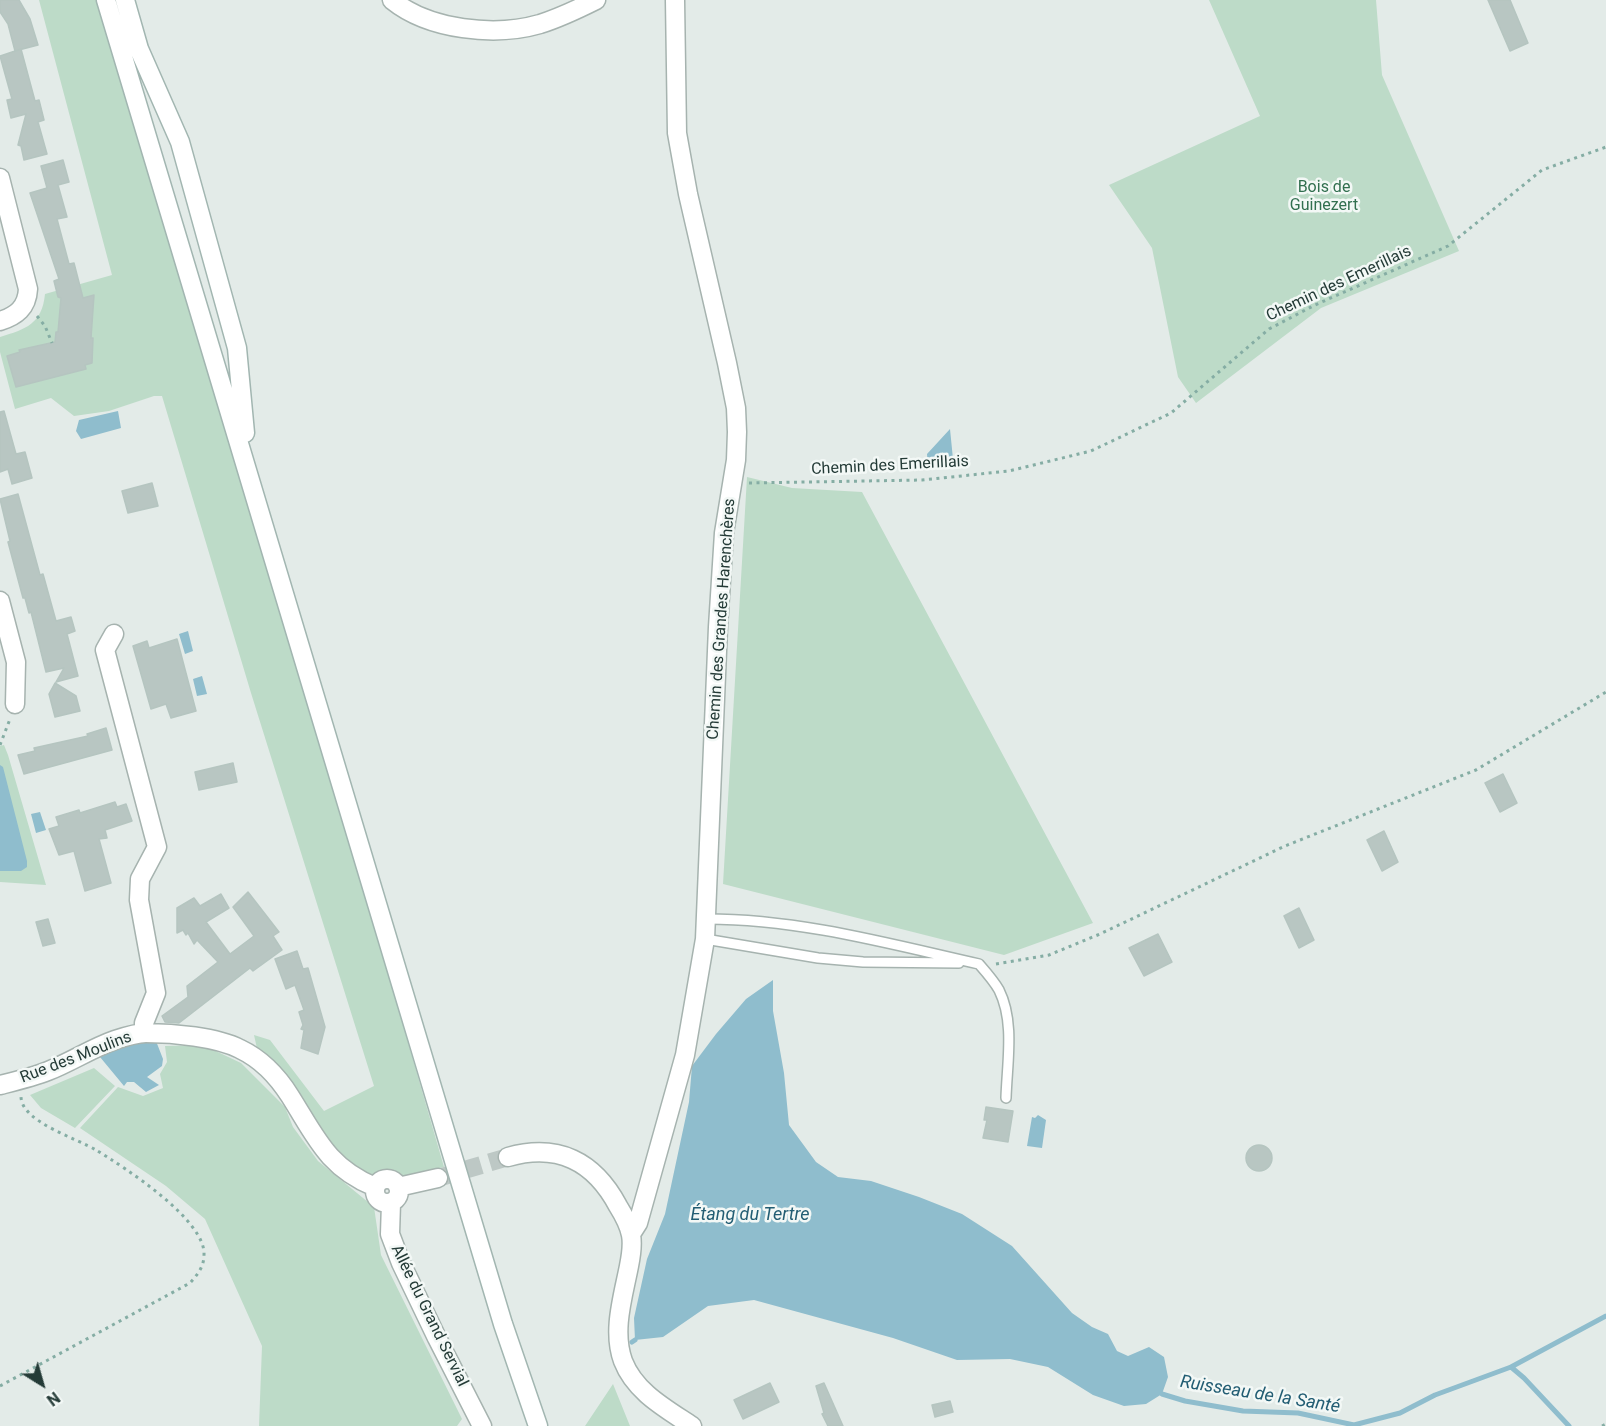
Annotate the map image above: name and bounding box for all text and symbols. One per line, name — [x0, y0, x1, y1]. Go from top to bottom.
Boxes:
park label: Bois de Guinezert — [1290, 178, 1358, 216]
street label: Chemin des Emerillais — [1263, 242, 1415, 326]
street label: Chemin des Emerillais — [811, 452, 969, 480]
street label: Chemin des Grandes Harenchères — [704, 498, 740, 740]
street label: Rue des Moulins — [18, 1028, 134, 1088]
water label: Étang du Tertre — [691, 1204, 809, 1226]
street label: Allée du Grand Servial — [386, 1242, 472, 1390]
north arrow — [12, 1354, 72, 1414]
water label: Ruisseau de la Santé — [1178, 1372, 1342, 1418]
text: N — [43, 1388, 63, 1410]

